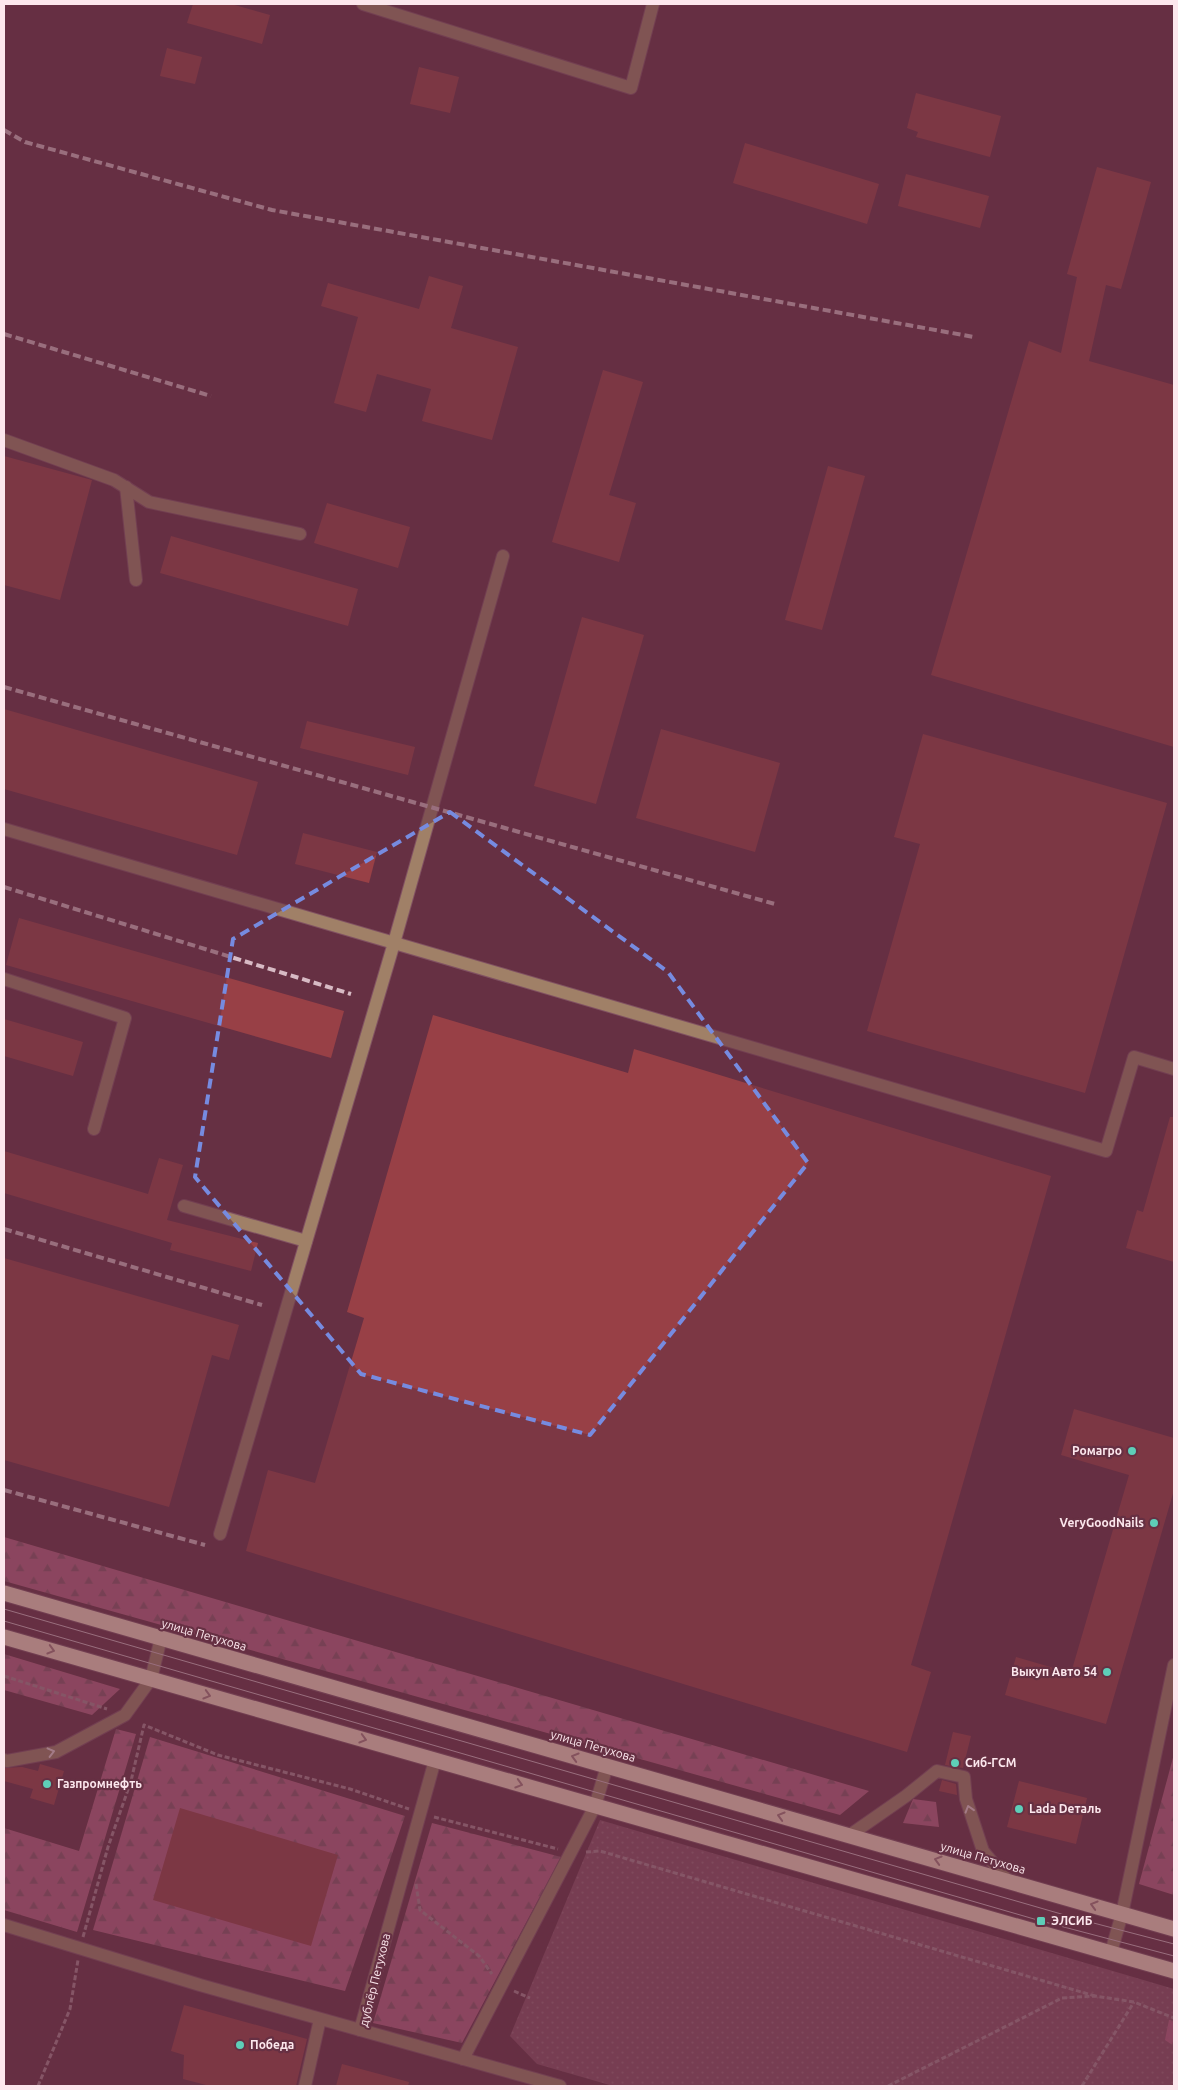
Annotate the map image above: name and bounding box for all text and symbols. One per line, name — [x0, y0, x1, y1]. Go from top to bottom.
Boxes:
place label: Ромагро — [1072, 1444, 1122, 1457]
marker: Ромагро — [1126, 1445, 1138, 1457]
place label: VeryGoodNails — [1060, 1516, 1144, 1529]
marker: VeryGoodNails — [1148, 1517, 1160, 1529]
street label: улица Петухова — [160, 1616, 248, 1653]
one-way arrow — [46, 1645, 54, 1655]
place label: Выкуп Авто 54 — [1011, 1665, 1097, 1678]
marker: Выкуп Авто 54 — [1101, 1666, 1113, 1678]
one-way arrow — [202, 1689, 210, 1699]
street label: улица Петухова — [549, 1727, 637, 1764]
one-way arrow — [359, 1734, 367, 1744]
one-way arrow — [47, 1748, 55, 1758]
one-way arrow — [571, 1752, 579, 1762]
place label: Сиб-ГСМ — [965, 1756, 1016, 1769]
marker: Сиб-ГСМ — [949, 1757, 961, 1769]
place label: Газпромнефть — [57, 1777, 142, 1790]
marker: Газпромнефть — [41, 1778, 53, 1790]
one-way arrow — [515, 1778, 524, 1789]
place label: Lada Dеталь — [1029, 1802, 1101, 1815]
marker: Lada Dеталь — [1013, 1803, 1025, 1815]
one-way arrow — [965, 1805, 975, 1813]
one-way arrow — [778, 1811, 786, 1821]
street label: улица Петухова — [939, 1839, 1027, 1876]
one-way arrow — [934, 1856, 942, 1866]
one-way arrow — [1090, 1901, 1098, 1911]
place label: ЭЛСИБ — [1051, 1914, 1093, 1927]
marker: ЭЛСИБ — [1035, 1915, 1047, 1927]
street label: дублёр Петухова — [357, 1932, 392, 2028]
place label: Победа — [250, 2038, 294, 2051]
marker: Победа — [234, 2039, 246, 2051]

